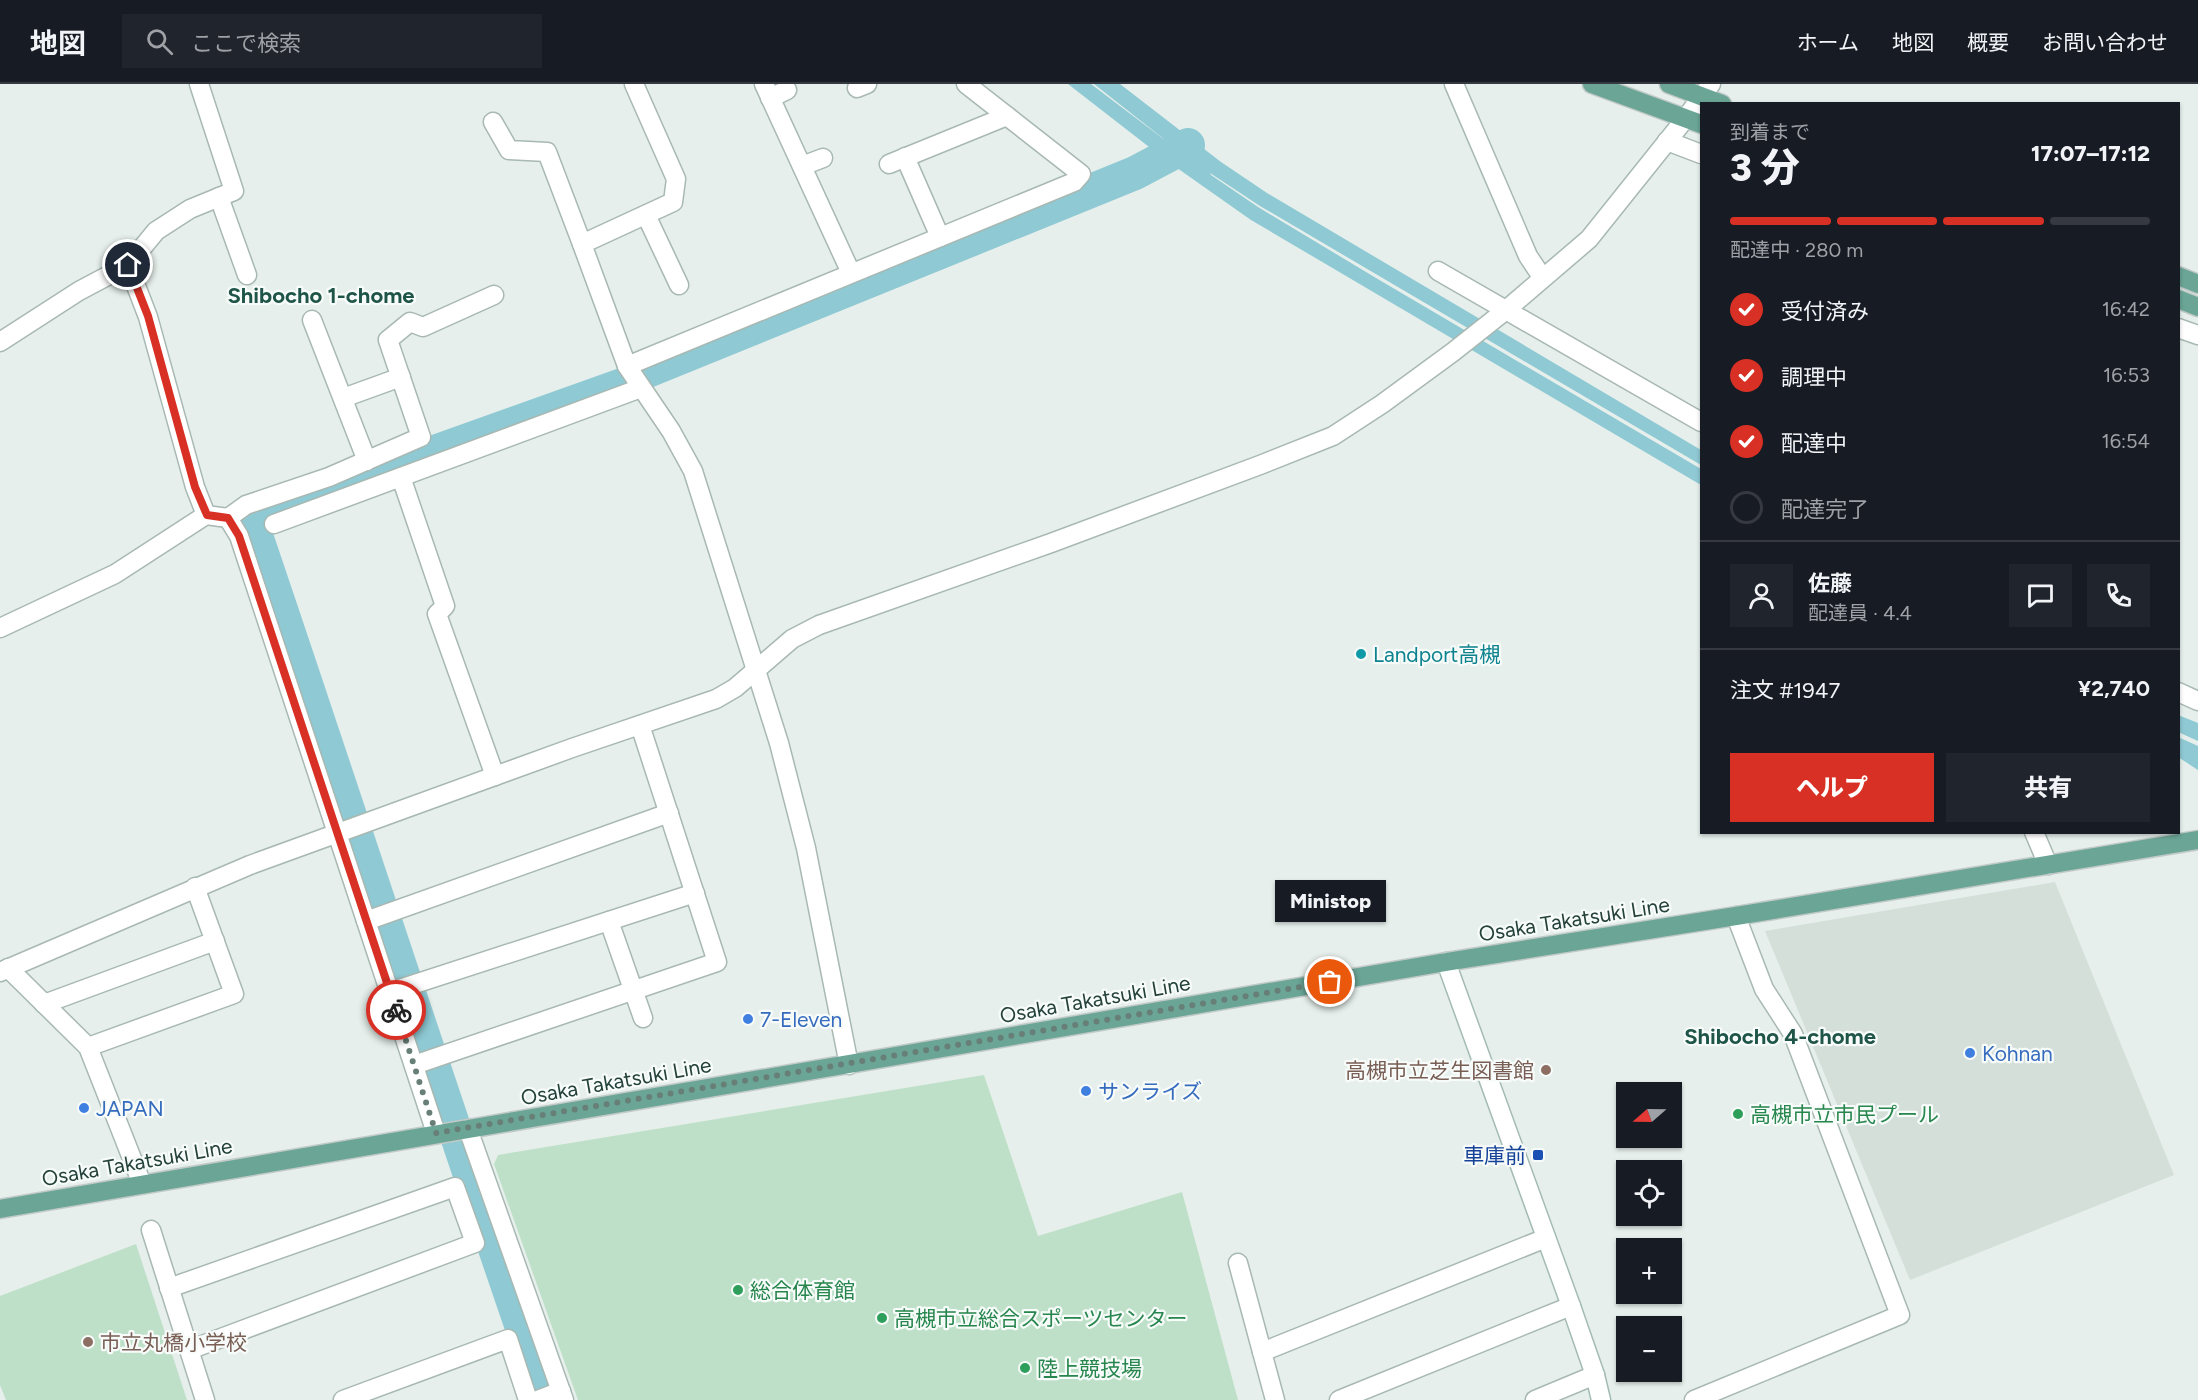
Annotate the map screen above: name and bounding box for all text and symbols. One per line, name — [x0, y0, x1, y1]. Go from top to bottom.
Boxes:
search box — [122, 14, 542, 68]
icon: search — [143, 25, 176, 58]
text: 地図 — [30, 26, 86, 60]
text: ここで検索 — [191, 30, 301, 57]
text: ホーム — [1797, 30, 1859, 55]
text: 地図 — [1892, 30, 1934, 55]
text: 概要 — [1967, 30, 2009, 55]
text: お問い合わせ — [2042, 30, 2168, 55]
text: 到着まで — [1730, 120, 1810, 144]
text: 17:07–17:12 — [2031, 140, 2150, 167]
text: 3 分 — [1730, 144, 1800, 191]
text: 配達中 · 280 m — [1730, 238, 1863, 262]
pin — [102, 239, 153, 290]
icon: home — [111, 248, 144, 281]
district label: Shibocho 1-chome — [227, 282, 415, 309]
icon: check — [1730, 293, 1763, 326]
text: 16:42 — [2102, 297, 2150, 321]
text: 受付済み — [1781, 298, 1869, 325]
icon: check — [1730, 359, 1763, 392]
text: 16:53 — [2103, 363, 2150, 387]
text: 調理中 — [1781, 364, 1847, 391]
icon: check — [1730, 425, 1763, 458]
text: 16:54 — [2101, 429, 2150, 453]
text: 配達中 — [1781, 430, 1847, 457]
text: 配達完了 — [1781, 496, 1869, 523]
button: person — [1730, 564, 1793, 627]
button: chat — [2009, 564, 2072, 627]
button: phone — [2087, 564, 2150, 627]
text: 佐藤 — [1808, 570, 1852, 597]
text: 配達員 · 4.4 — [1808, 601, 1912, 625]
place label: Landport高槻 — [1373, 642, 1500, 667]
marker: Landport高槻 — [1354, 647, 1368, 661]
text: ¥2,740 — [2078, 675, 2150, 702]
text: 注文 #1947 — [1730, 677, 1840, 704]
button: ヘルプ — [1730, 753, 1934, 822]
button: 共有 — [1946, 753, 2150, 822]
callout: Ministop — [1274, 880, 1386, 922]
text: Ministop — [1290, 889, 1371, 913]
street label: Osaka Takatsuki Line — [1477, 892, 1671, 946]
pin — [1304, 956, 1355, 1007]
icon: bag — [1313, 965, 1346, 998]
street label: Osaka Takatsuki Line — [998, 970, 1192, 1028]
courier — [366, 980, 426, 1040]
icon: bike — [380, 994, 413, 1027]
place label: 7-Eleven — [760, 1007, 842, 1032]
marker: 7-Eleven — [741, 1012, 755, 1026]
district label: Shibocho 4-chome — [1684, 1023, 1876, 1050]
place label: Kohnan — [1982, 1041, 2053, 1066]
marker: Kohnan — [1963, 1046, 1977, 1060]
street label: Osaka Takatsuki Line — [519, 1052, 713, 1110]
place label: 高槻市立芝生図書館 — [1345, 1058, 1534, 1083]
marker: 高槻市立芝生図書館 — [1539, 1063, 1553, 1077]
place label: サンライズ — [1098, 1079, 1202, 1104]
north arrow — [1616, 1082, 1682, 1148]
map controls — [1616, 1082, 1682, 1382]
marker: サンライズ — [1079, 1084, 1093, 1098]
place label: JAPAN — [96, 1096, 164, 1121]
marker: JAPAN — [77, 1101, 91, 1115]
place label: 高槻市立市民プール — [1750, 1102, 1939, 1127]
marker: 高槻市立市民プール — [1731, 1107, 1745, 1121]
street label: Osaka Takatsuki Line — [40, 1133, 234, 1191]
place label: 車庫前 — [1463, 1143, 1526, 1168]
marker: 車庫前 — [1531, 1148, 1545, 1162]
button: locate — [1616, 1160, 1682, 1226]
button: + — [1616, 1238, 1682, 1304]
place label: 総合体育館 — [750, 1278, 855, 1303]
marker: 総合体育館 — [731, 1283, 745, 1297]
place label: 高槻市立総合スポーツセンター — [894, 1306, 1188, 1331]
marker: 高槻市立総合スポーツセンター — [875, 1311, 889, 1325]
button: − — [1616, 1316, 1682, 1382]
place label: 市立丸橋小学校 — [100, 1330, 247, 1355]
marker: 市立丸橋小学校 — [81, 1335, 95, 1349]
place label: 陸上競技場 — [1037, 1356, 1142, 1381]
marker: 陸上競技場 — [1018, 1361, 1032, 1375]

